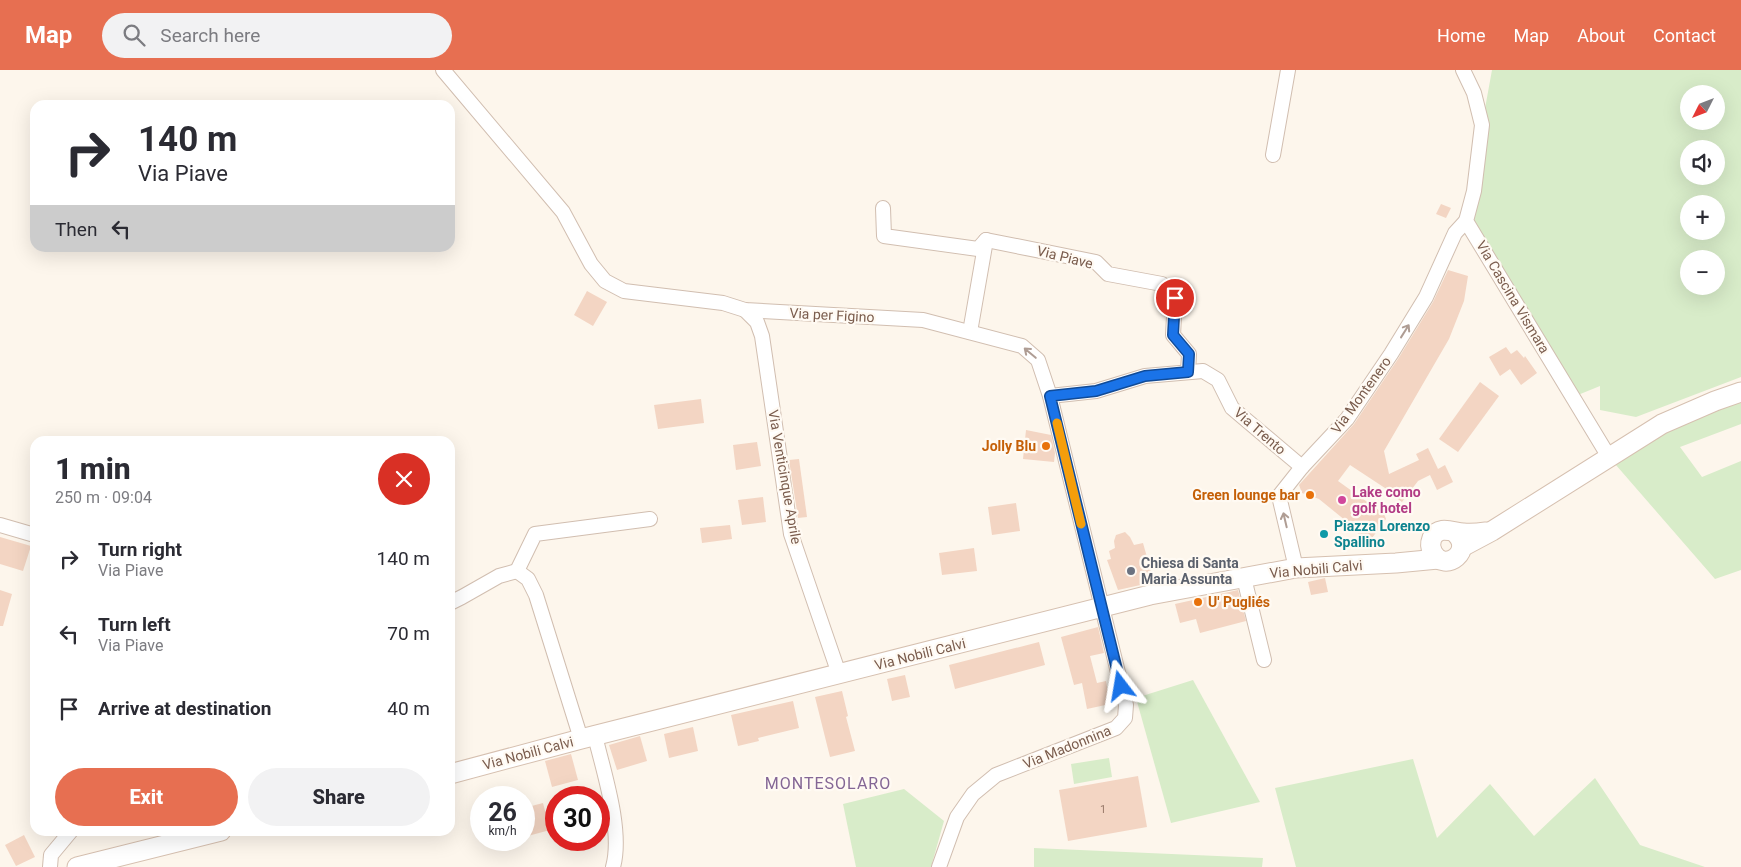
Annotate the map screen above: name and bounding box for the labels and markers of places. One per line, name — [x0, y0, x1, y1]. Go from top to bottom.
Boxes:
pin — [1154, 277, 1196, 319]
place label: Jolly Blu — [982, 438, 1036, 454]
marker: Jolly Blu — [1040, 440, 1052, 452]
place label: Lake como golf hotel — [1352, 484, 1421, 516]
place label: Green lounge bar — [1192, 487, 1300, 503]
marker: Green lounge bar — [1304, 489, 1316, 501]
marker: Lake como golf hotel — [1336, 494, 1348, 506]
place label: Piazza Lorenzo Spallino — [1334, 518, 1430, 550]
marker: Piazza Lorenzo Spallino — [1318, 528, 1330, 540]
place label: Chiesa di Santa Maria Assunta — [1141, 555, 1239, 587]
marker: Chiesa di Santa Maria Assunta — [1125, 565, 1137, 577]
place label: U' Pugliés — [1208, 594, 1270, 610]
marker: U' Pugliés — [1192, 596, 1204, 608]

